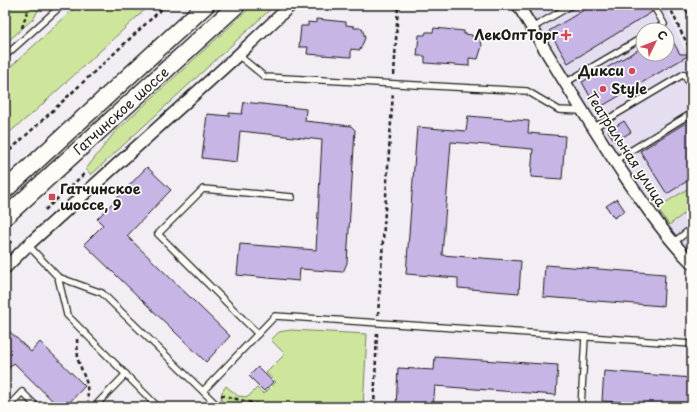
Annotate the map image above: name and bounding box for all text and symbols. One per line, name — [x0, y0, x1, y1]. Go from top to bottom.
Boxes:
north arrow — [635, 22, 675, 62]
place label: ЛекОптТорг — [474, 24, 559, 45]
text: С — [654, 26, 672, 44]
marker: ЛекОптТорг — [561, 30, 571, 40]
place label: Дикси — [578, 60, 624, 81]
street label: Гатчинское шоссе — [68, 62, 173, 160]
marker: Дикси — [627, 66, 637, 76]
place label: Style — [611, 78, 647, 99]
marker: Style — [598, 84, 608, 94]
street label: Театральная улица — [581, 87, 672, 211]
place label: Гатчинское шоссе, 9 — [60, 178, 141, 215]
marker: Гатчинское шоссе, 9 — [47, 192, 57, 202]

